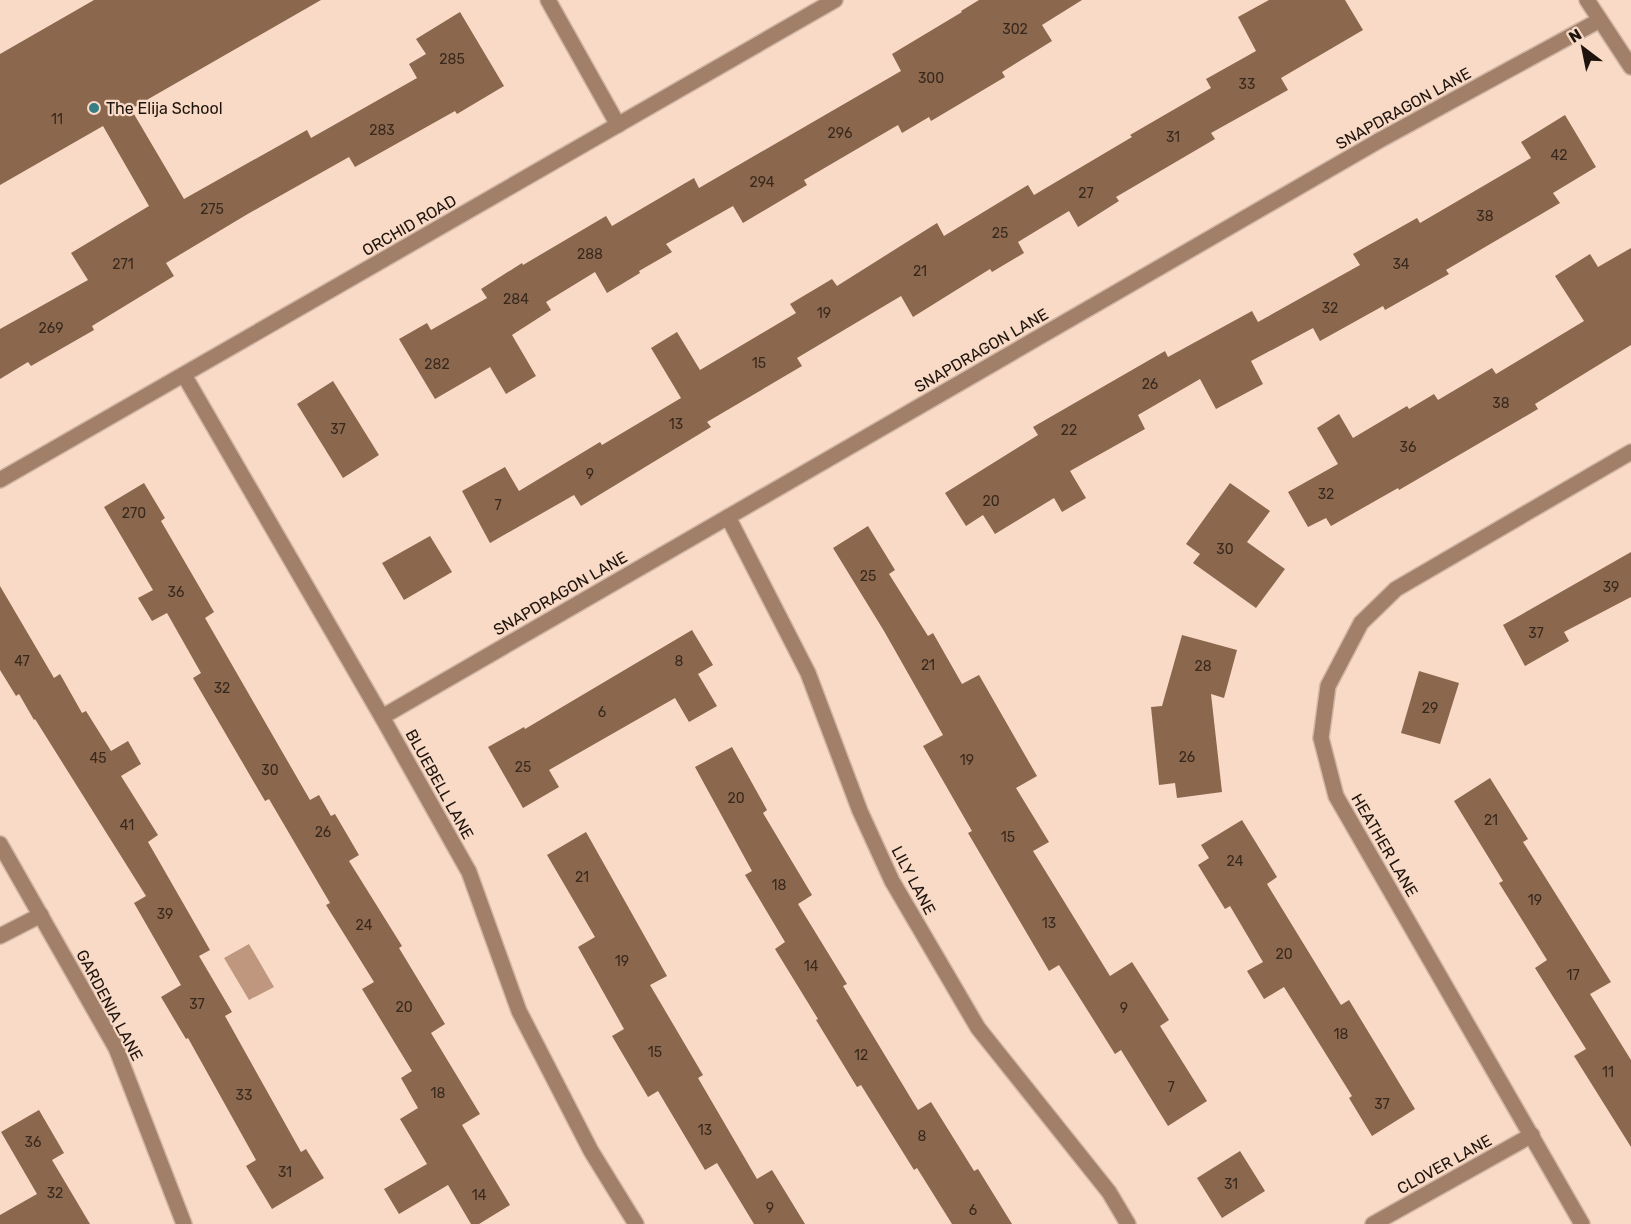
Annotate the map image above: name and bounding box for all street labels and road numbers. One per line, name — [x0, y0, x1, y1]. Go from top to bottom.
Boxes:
street label: SNAPDRAGON LANE — [1332, 63, 1474, 153]
street label: ORCHID ROAD — [359, 191, 460, 260]
street label: SNAPDRAGON LANE — [911, 304, 1052, 397]
street label: SNAPDRAGON LANE — [490, 547, 631, 640]
street label: BLUEBELL LANE — [401, 726, 478, 843]
street label: HEATHER LANE — [1347, 790, 1422, 900]
street label: LILY LANE — [888, 843, 940, 918]
street label: GARDENIA LANE — [72, 947, 147, 1064]
street label: CLOVER LANE — [1394, 1131, 1495, 1198]

